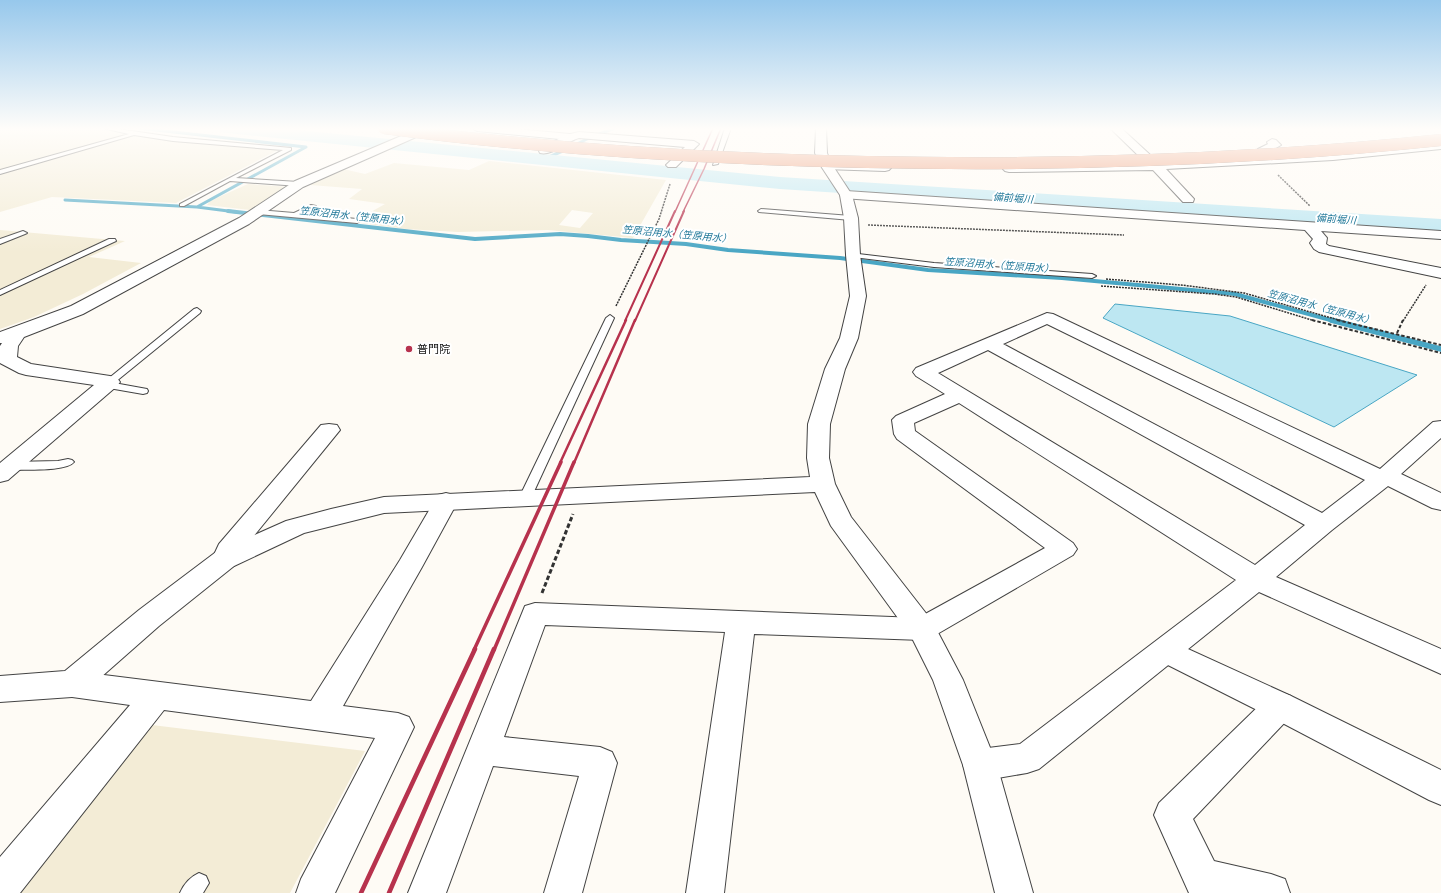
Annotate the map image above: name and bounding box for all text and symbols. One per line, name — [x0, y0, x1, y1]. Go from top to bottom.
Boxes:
water label: 備前堀川 — [993, 190, 1034, 206]
water label: 笠原沼用水（笠原用水） — [299, 204, 409, 228]
water label: 備前堀川 — [1316, 211, 1357, 227]
water label: 笠原沼用水（笠原用水） — [622, 223, 732, 245]
water label: 笠原沼用水（笠原用水） — [944, 255, 1054, 275]
water label: 笠原沼用水（笠原用水） — [1266, 286, 1376, 328]
place label: 普門院 — [417, 342, 450, 356]
marker: 普門院 — [404, 344, 414, 354]

